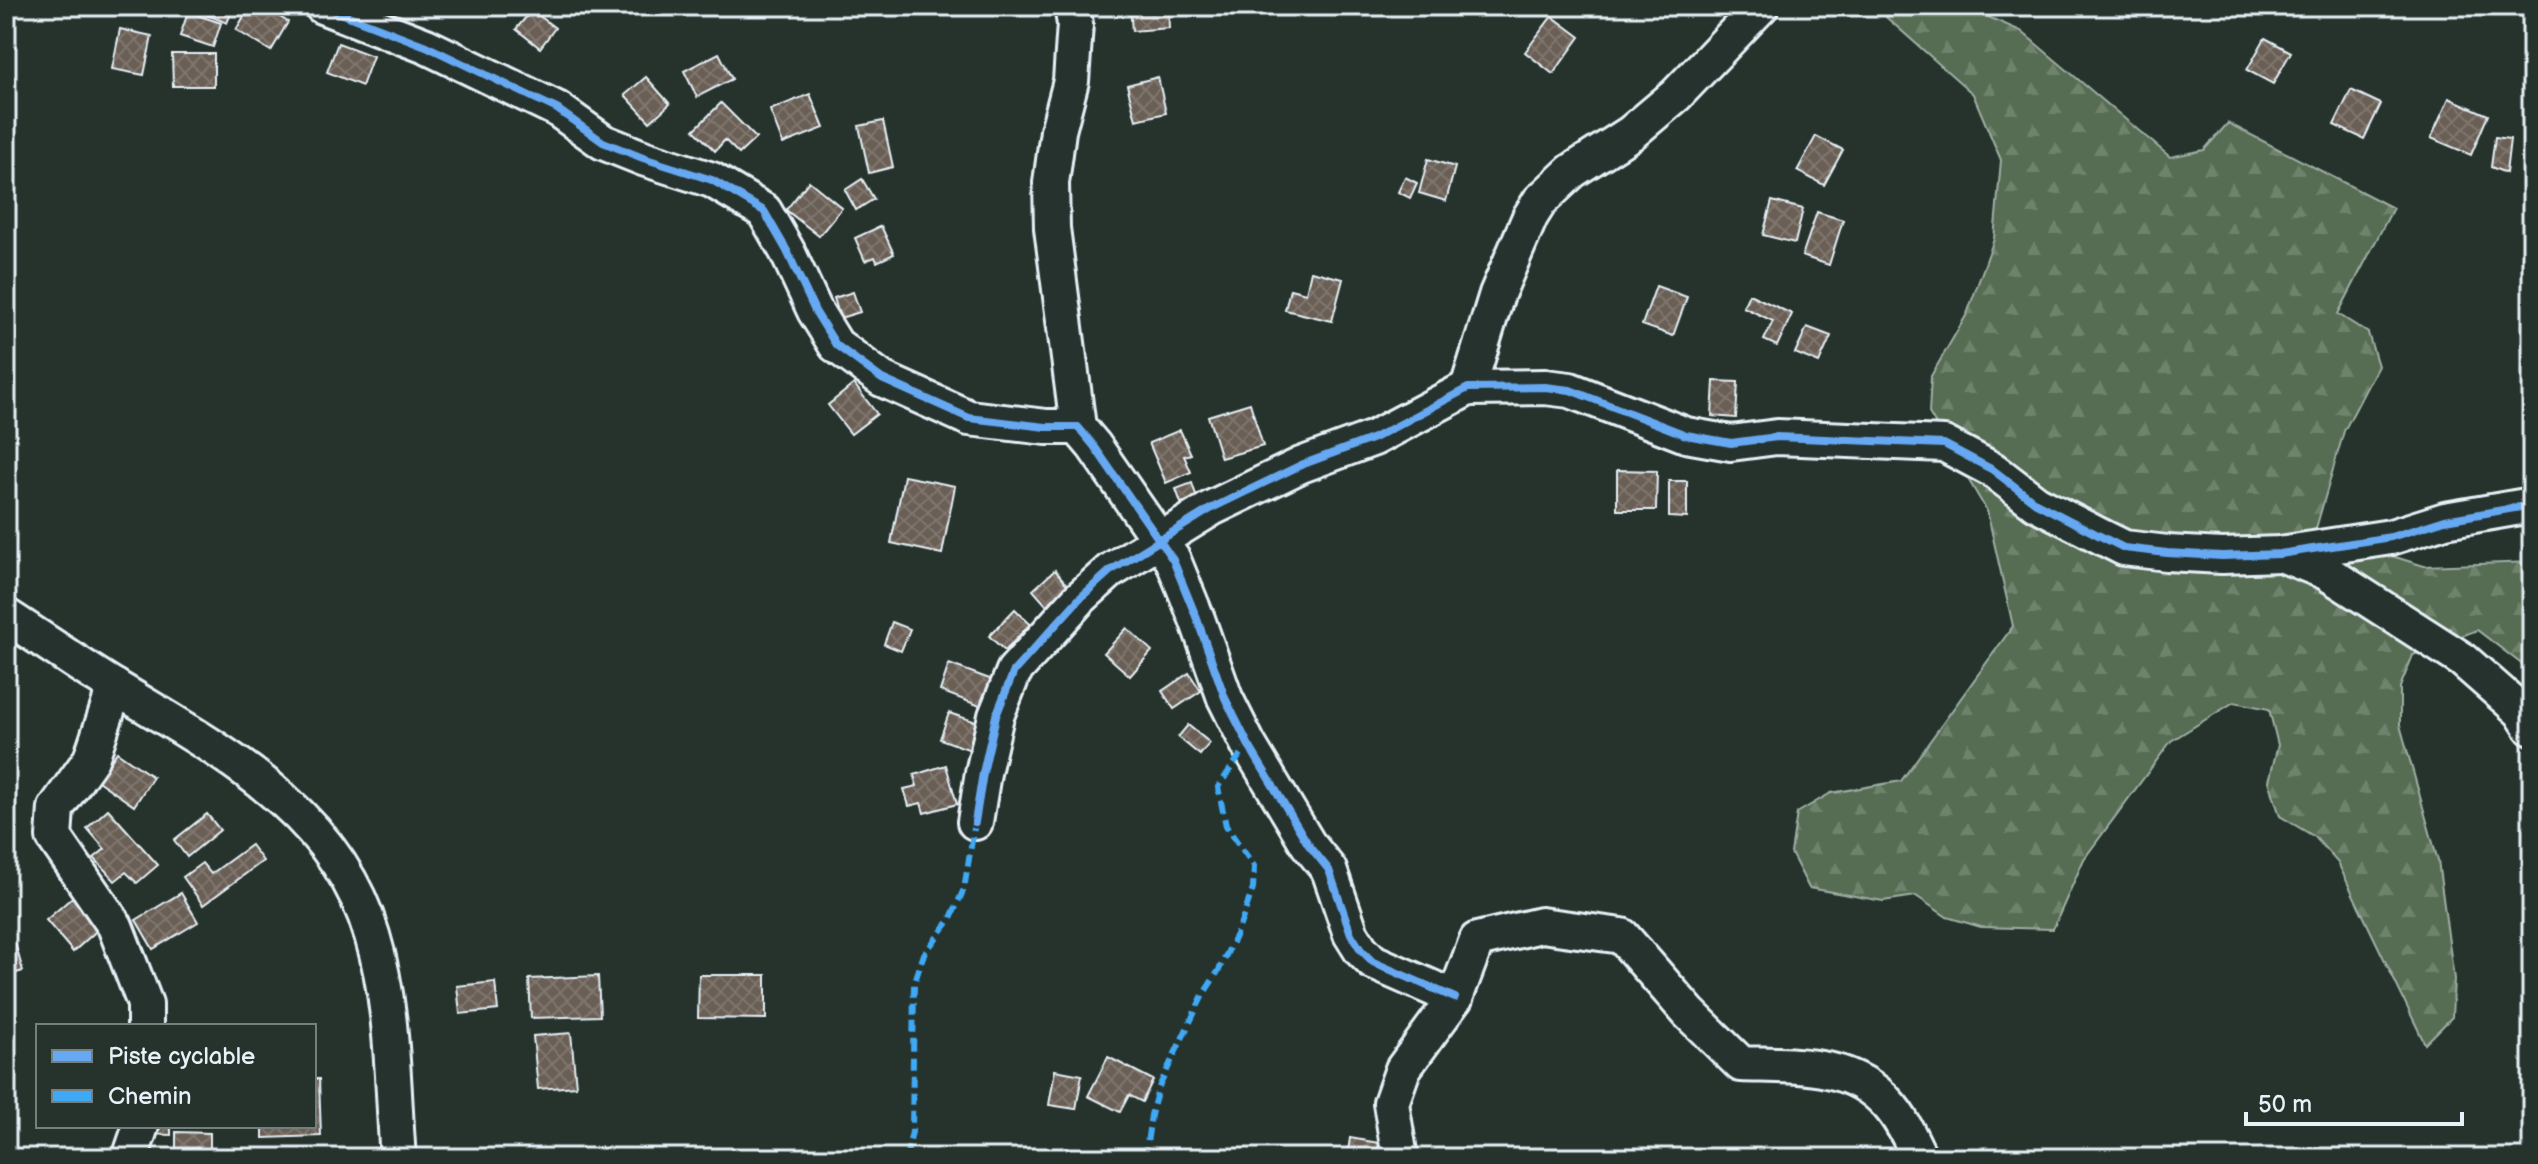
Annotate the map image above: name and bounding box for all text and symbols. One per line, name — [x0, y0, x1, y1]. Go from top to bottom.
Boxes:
legend — [36, 1024, 316, 1128]
text: Piste cyclable — [108, 1042, 255, 1071]
scale bar — [2246, 1076, 2462, 1126]
text: Chemin — [108, 1082, 192, 1111]
text: 50 m — [2258, 1090, 2312, 1119]

